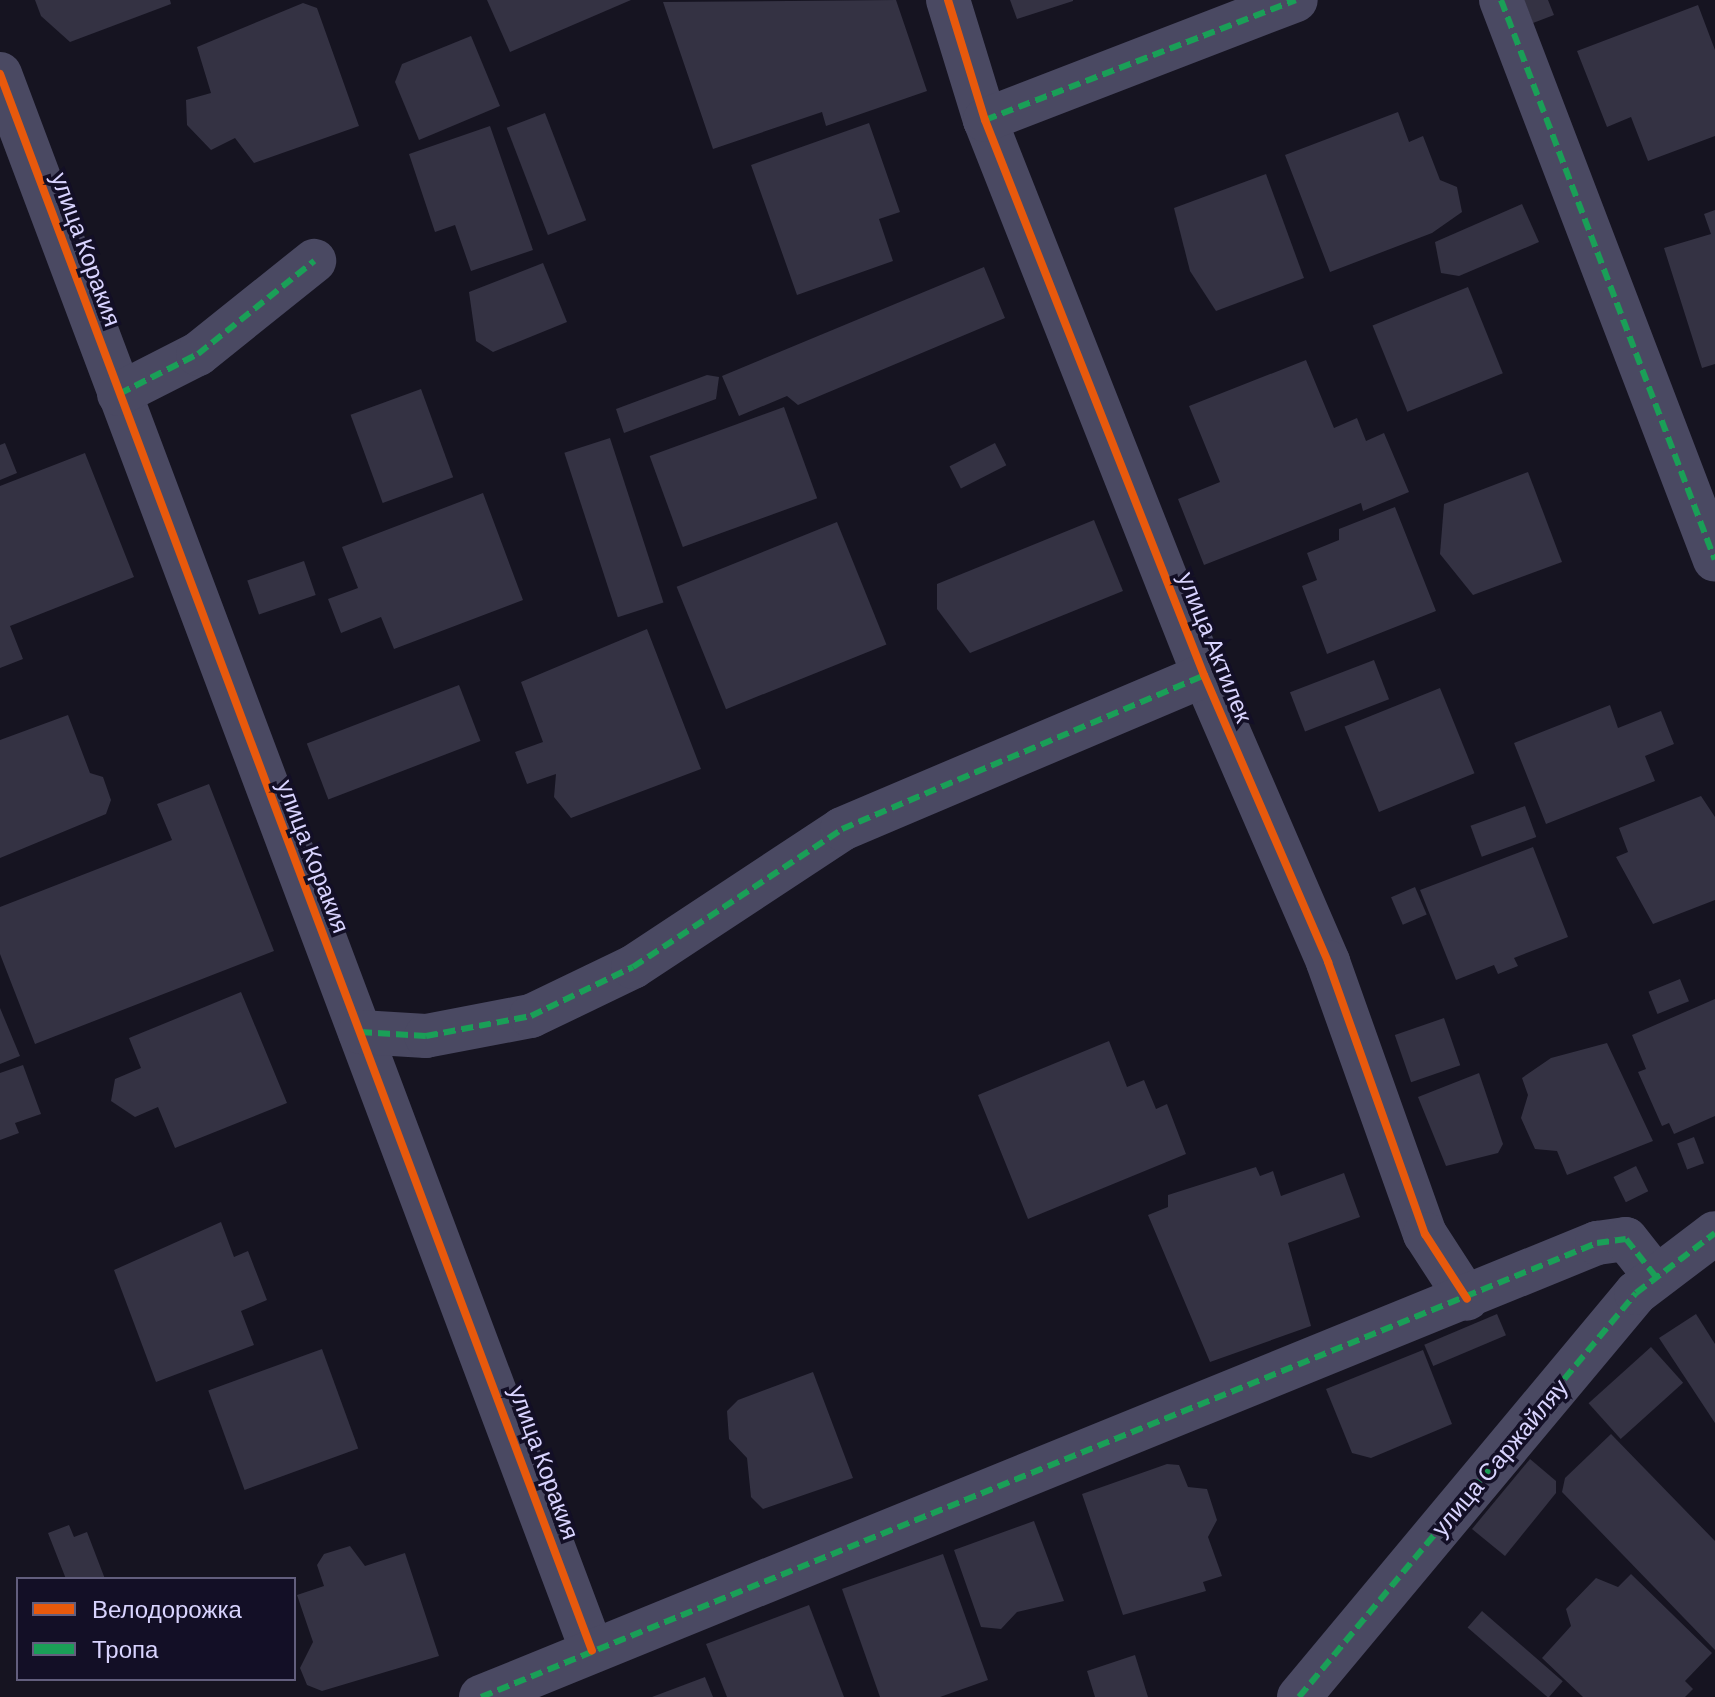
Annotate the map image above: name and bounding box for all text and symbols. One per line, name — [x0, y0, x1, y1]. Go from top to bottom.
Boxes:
street label: улица Коракия — [46, 168, 128, 330]
street label: улица Актилек — [1173, 568, 1259, 726]
street label: улица Коракия — [272, 775, 356, 937]
street label: улица Саржайляу — [1425, 1372, 1573, 1542]
street label: улица Коракия — [504, 1381, 586, 1543]
legend — [16, 1577, 296, 1681]
text: Велодорожка — [92, 1594, 242, 1623]
text: Тропа — [92, 1634, 158, 1663]

